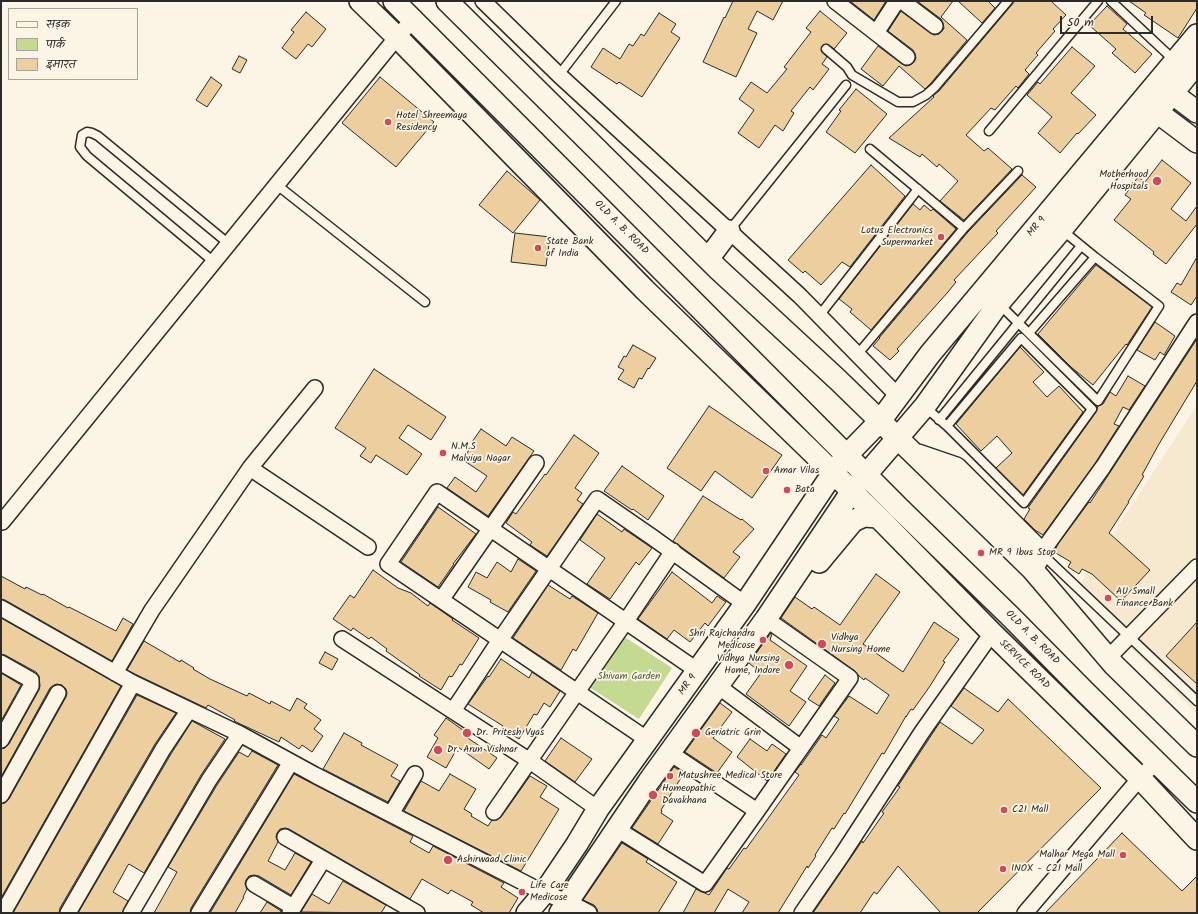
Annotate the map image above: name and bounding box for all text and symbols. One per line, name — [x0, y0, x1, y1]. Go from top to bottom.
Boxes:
legend — [8, 8, 138, 80]
scale bar — [1062, 8, 1155, 34]
text: 50 m — [1067, 13, 1094, 32]
text: सड़क — [46, 15, 70, 34]
text: पार्क — [46, 35, 65, 54]
text: इमारत — [46, 55, 76, 74]
place label: Hotel Shreemaya Residency — [396, 110, 467, 134]
marker: Hotel Shreemaya Residency — [383, 117, 393, 127]
place label: Motherhood Hospitals — [1099, 169, 1148, 192]
marker: Motherhood Hospitals — [1151, 175, 1163, 187]
street label: OLD A. B. ROAD — [591, 198, 651, 258]
street label: MR 9 — [1025, 214, 1049, 240]
place label: Lotus Electronics Supermarket — [861, 225, 933, 248]
marker: Lotus Electronics Supermarket — [936, 232, 946, 242]
place label: State Bank of India — [546, 236, 593, 260]
marker: State Bank of India — [533, 243, 543, 253]
place label: N.M.S Malviya Nagar — [451, 441, 510, 464]
marker: N.M.S Malviya Nagar — [438, 448, 448, 458]
place label: Amar Vilas — [774, 465, 819, 477]
marker: Amar Vilas — [761, 466, 771, 476]
place label: Bata — [795, 484, 815, 496]
marker: Bata — [782, 485, 792, 495]
place label: MR 9 Ibus Stop — [989, 547, 1056, 559]
marker: MR 9 Ibus Stop — [976, 548, 986, 558]
place label: AU Small Finance Bank — [1116, 586, 1173, 610]
marker: AU Small Finance Bank — [1103, 593, 1113, 603]
street label: OLD A. B. ROAD — [1002, 608, 1062, 668]
place label: Shri Rajchandra Medicose — [689, 628, 755, 652]
place label: Vidhya Nursing Home — [831, 632, 890, 656]
marker: Shri Rajchandra Medicose — [758, 635, 768, 645]
marker: Vidhya Nursing Home — [816, 638, 828, 650]
street label: SERVICE ROAD — [996, 638, 1052, 692]
place label: Vidhya Nursing Home, Indore — [717, 653, 780, 676]
marker: Vidhya Nursing Home, Indore — [783, 659, 795, 671]
park label: Shivam Garden — [598, 671, 660, 683]
street label: MR 9 — [676, 672, 700, 698]
marker: Dr. Pritesh Vyas — [461, 727, 473, 739]
place label: Dr. Pritesh Vyas — [476, 727, 544, 739]
marker: Geriatric Grin — [690, 727, 702, 739]
place label: Geriatric Grin — [705, 727, 761, 739]
marker: Dr. Arun Vishnar — [432, 744, 444, 756]
place label: Dr. Arun Vishnar — [447, 744, 517, 756]
place label: Matushree Medical Store — [678, 770, 782, 782]
marker: Matushree Medical Store — [665, 771, 675, 781]
place label: Homeopathic Davakhana — [662, 783, 716, 806]
marker: Homeopathic Davakhana — [647, 789, 659, 801]
place label: C21 Mall — [1012, 804, 1048, 816]
marker: C21 Mall — [999, 805, 1009, 815]
place label: Malhar Mega Mall — [1039, 849, 1115, 861]
marker: Malhar Mega Mall — [1118, 850, 1128, 860]
marker: Ashirwaad Clinic — [442, 854, 454, 866]
place label: Ashirwaad Clinic — [457, 854, 526, 866]
place label: INOX - C21 Mall — [1011, 863, 1082, 875]
marker: INOX - C21 Mall — [998, 864, 1008, 874]
place label: Life Care Medicose — [530, 880, 569, 904]
marker: Life Care Medicose — [517, 887, 527, 897]

